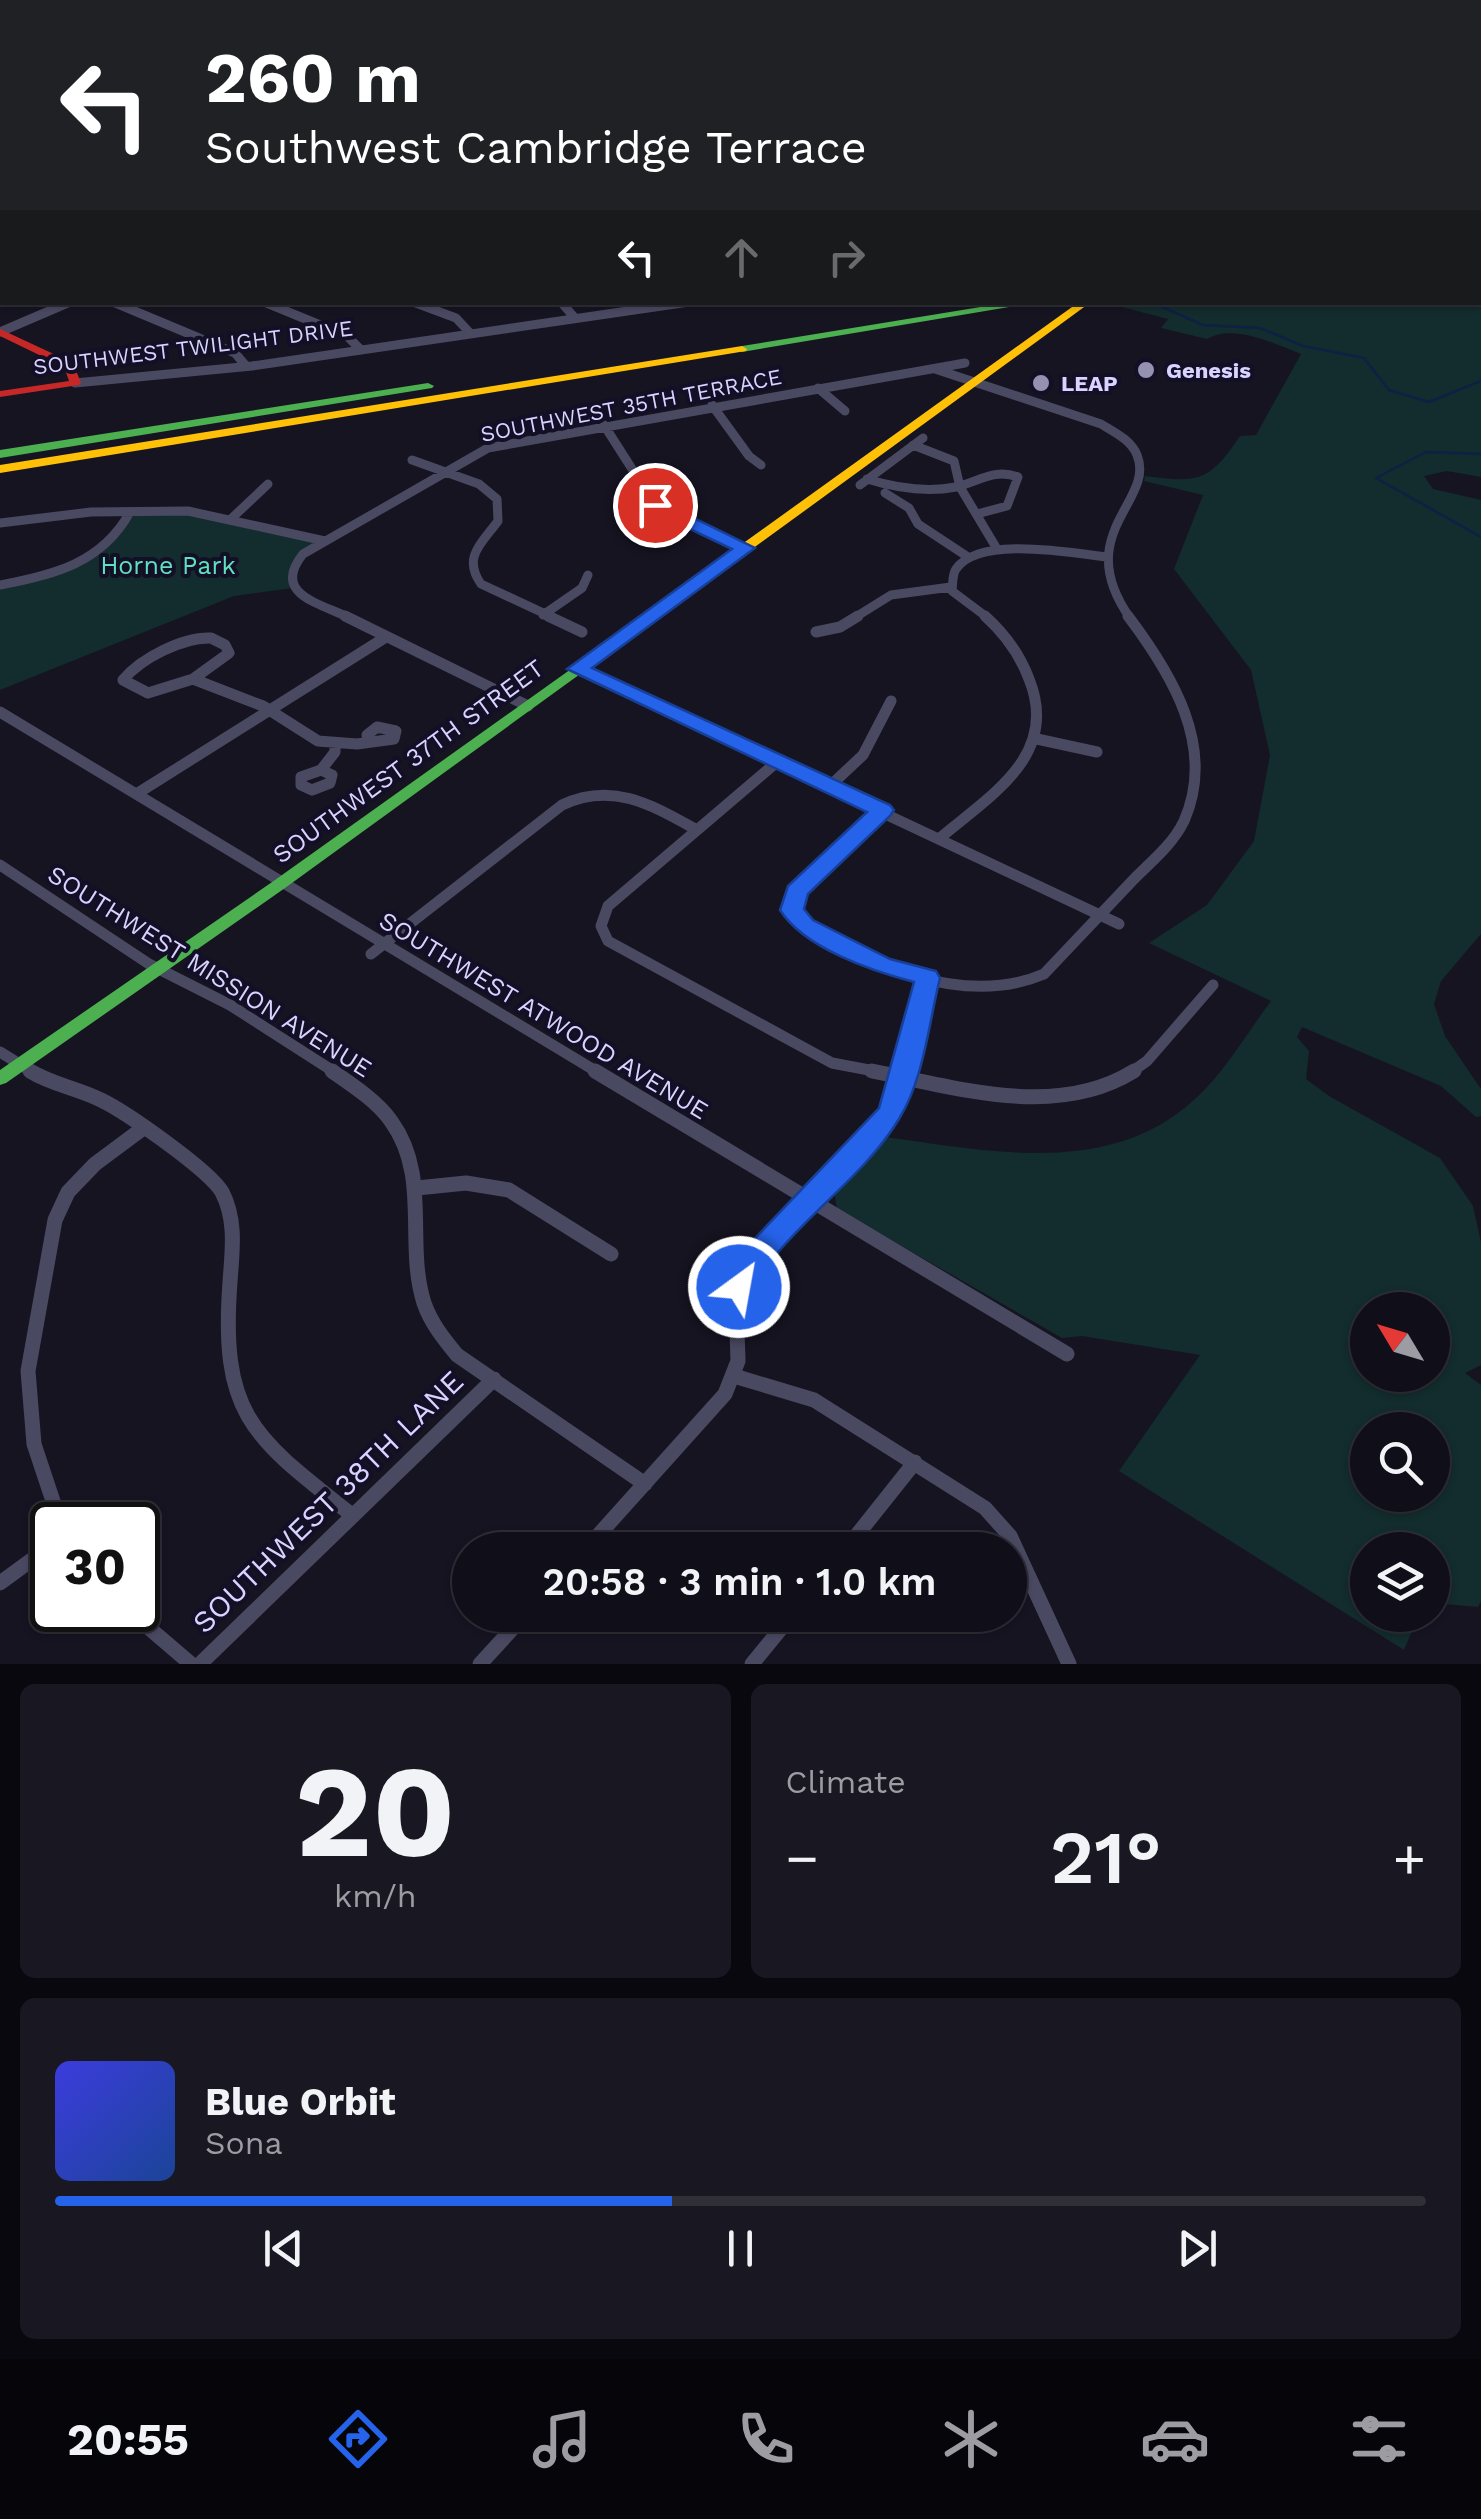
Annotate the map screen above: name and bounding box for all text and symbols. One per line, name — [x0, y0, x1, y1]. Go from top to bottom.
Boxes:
text: 260 m — [205, 37, 421, 119]
icon: left — [40, 40, 170, 170]
text: Southwest Cambridge Terrace — [205, 121, 867, 174]
icon: left — [609, 230, 664, 285]
icon: ahead — [714, 230, 769, 285]
icon: right — [819, 230, 874, 285]
street label: SOUTHWEST TWILIGHT DRIVE — [32, 315, 354, 380]
place label: Genesis — [1166, 358, 1251, 383]
marker: Genesis — [1135, 359, 1157, 381]
street label: SOUTHWEST 35TH TERRACE — [478, 364, 784, 447]
place label: LEAP — [1061, 371, 1118, 396]
marker: LEAP — [1030, 372, 1052, 394]
pin — [613, 463, 698, 548]
icon: arrive — [628, 478, 683, 533]
park label: Horne Park — [100, 551, 236, 580]
street label: SOUTHWEST 37TH STREET — [267, 653, 549, 869]
street label: SOUTHWEST MISSION AVENUE — [43, 859, 377, 1083]
street label: SOUTHWEST ATWOOD AVENUE — [374, 906, 713, 1125]
position arrow — [687, 1235, 791, 1339]
north arrow — [1350, 1292, 1450, 1392]
map controls — [1350, 1292, 1450, 1632]
street label: SOUTHWEST 38TH LANE — [185, 1363, 470, 1640]
button: search — [1350, 1412, 1450, 1512]
speed limit sign: 30 — [30, 1502, 160, 1632]
button: layers — [1350, 1532, 1450, 1632]
text: 20:58 · 3 min · 1.0 km — [543, 1560, 936, 1604]
text: 20 — [295, 1735, 456, 1888]
text: Climate — [786, 1763, 906, 1801]
text: 21° — [1050, 1813, 1162, 1901]
text: − — [786, 1826, 819, 1890]
text: + — [1393, 1826, 1426, 1890]
text: km/h — [334, 1877, 416, 1915]
text: Blue Orbit — [205, 2080, 396, 2124]
text: Sona — [205, 2124, 283, 2162]
icon: previous — [256, 2221, 311, 2276]
icon: pause — [713, 2221, 768, 2276]
icon: next — [1170, 2221, 1225, 2276]
icon: directions — [323, 2404, 393, 2474]
icon: music — [527, 2404, 597, 2474]
icon: phone — [731, 2404, 801, 2474]
icon: climate — [936, 2404, 1006, 2474]
icon: car — [1140, 2404, 1210, 2474]
icon: filters — [1344, 2404, 1414, 2474]
text: 20:55 — [67, 2413, 189, 2466]

